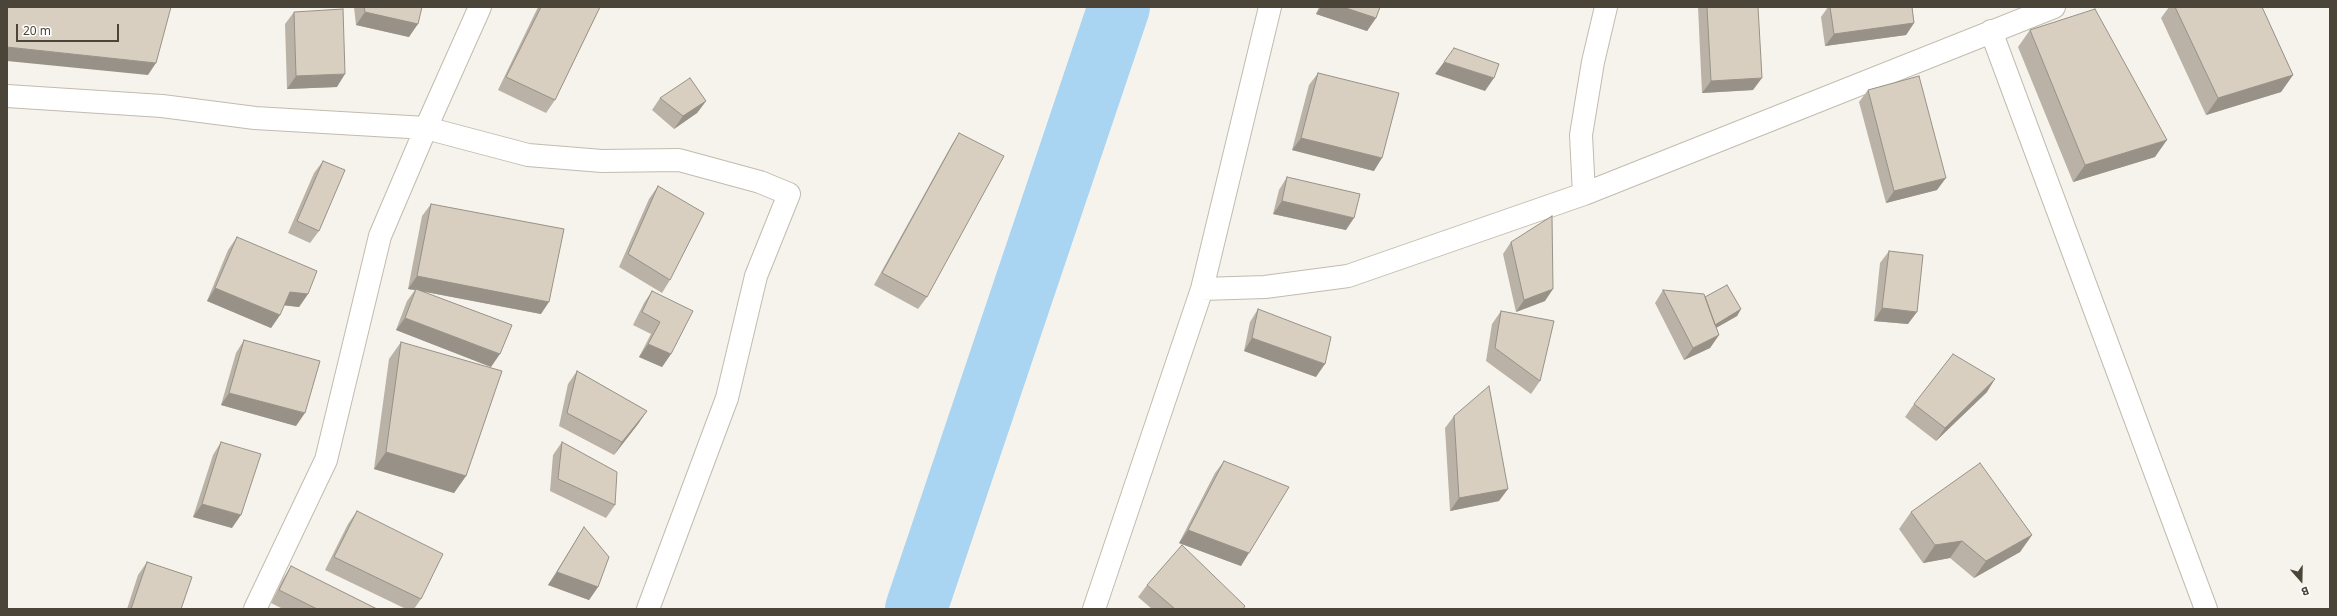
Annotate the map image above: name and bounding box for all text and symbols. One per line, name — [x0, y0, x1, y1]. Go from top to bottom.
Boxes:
scale bar — [18, 16, 121, 42]
text: 20 m — [23, 22, 51, 39]
north arrow — [2281, 560, 2321, 600]
text: B — [2299, 583, 2311, 600]

